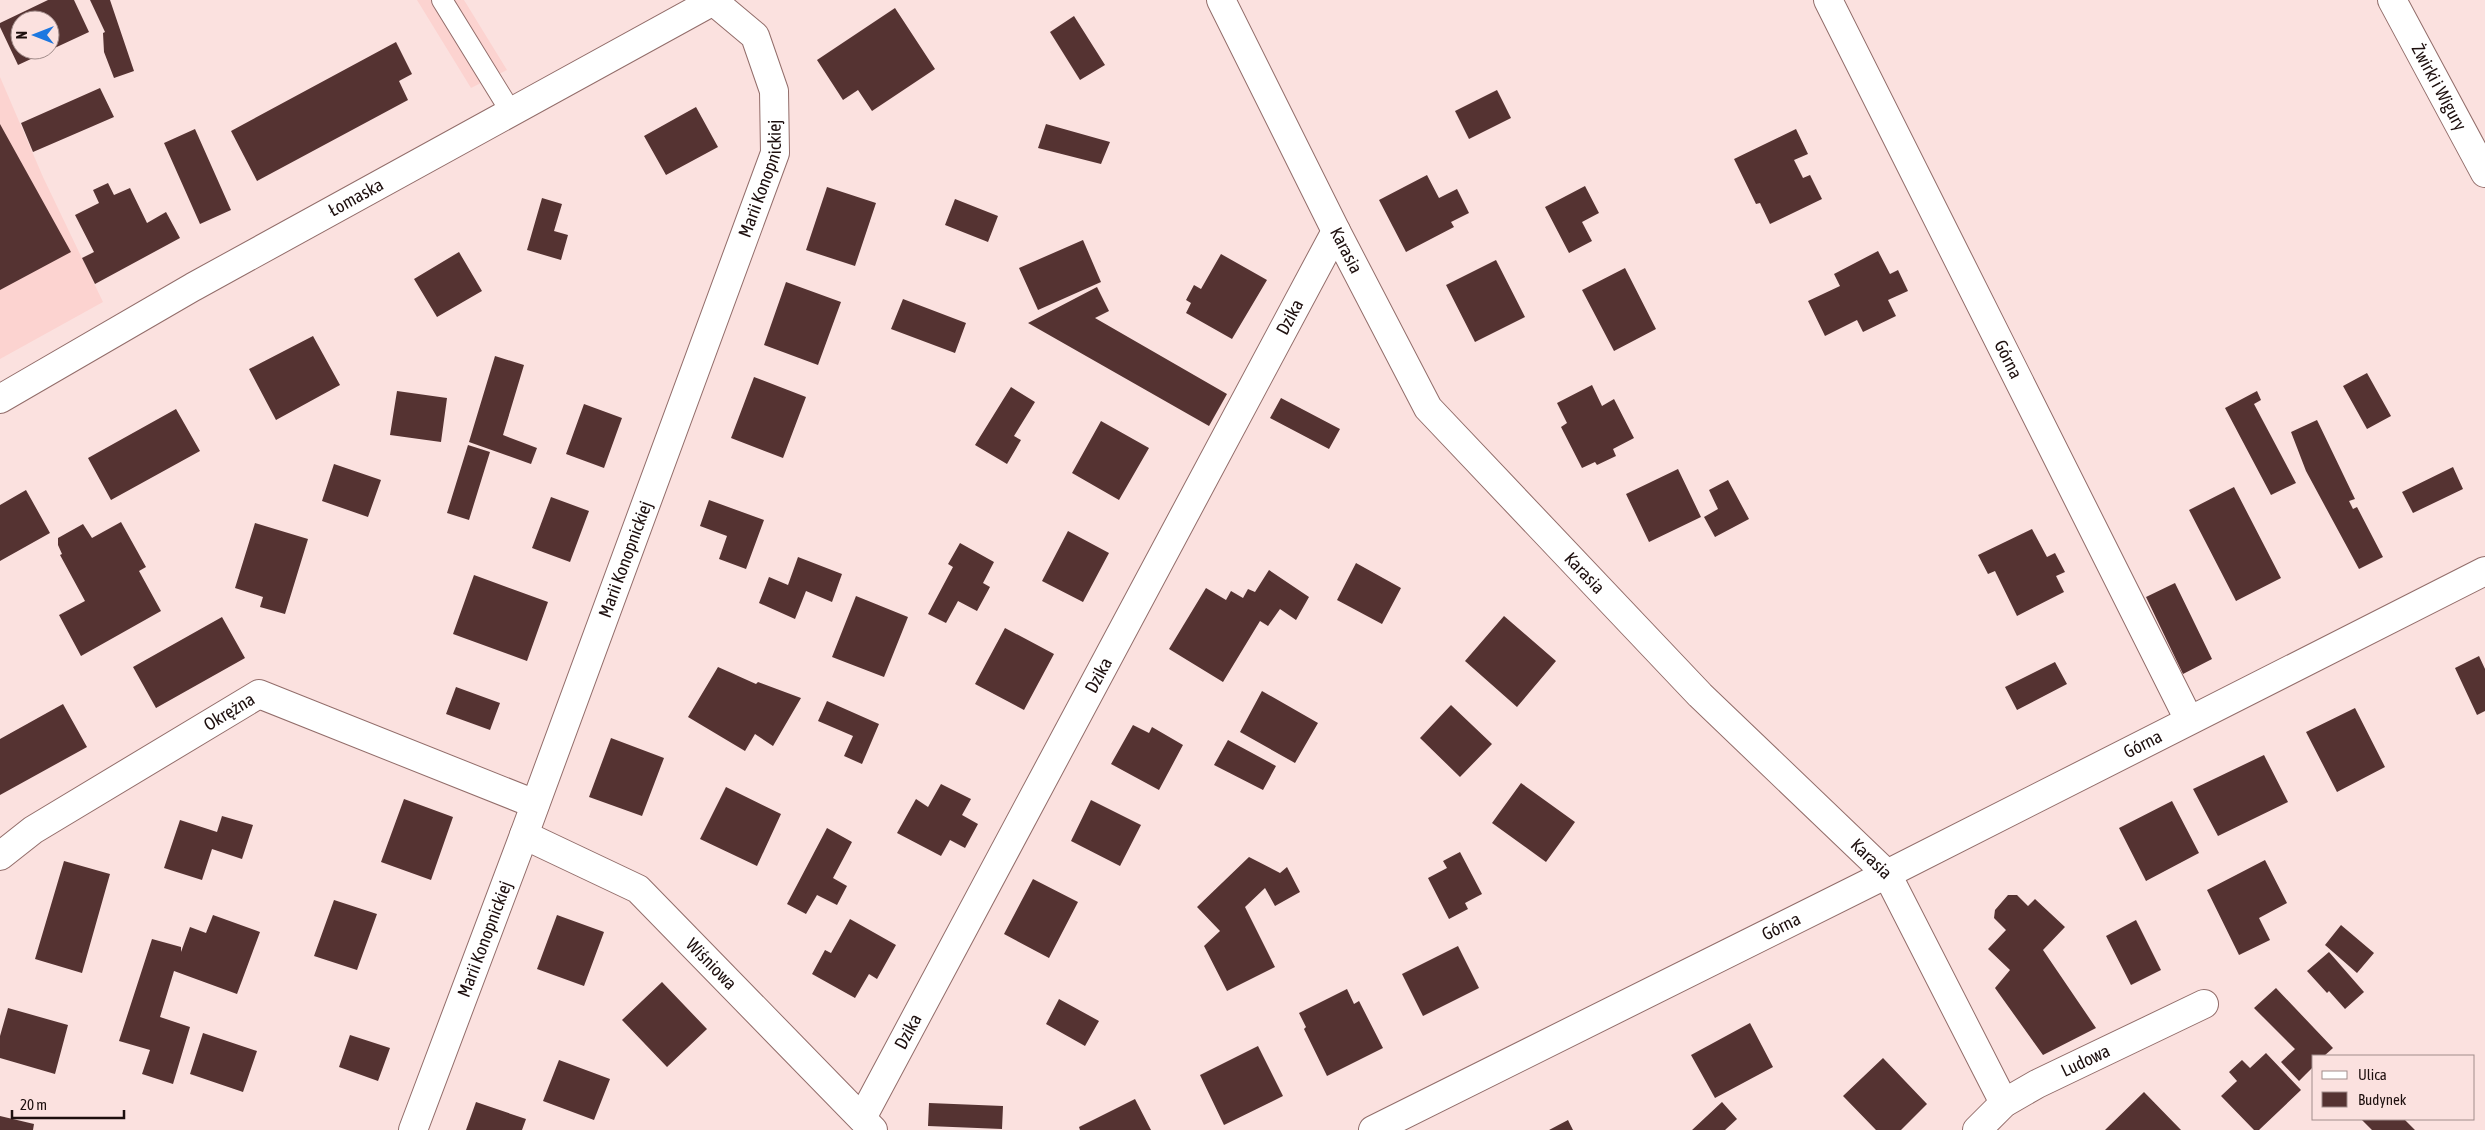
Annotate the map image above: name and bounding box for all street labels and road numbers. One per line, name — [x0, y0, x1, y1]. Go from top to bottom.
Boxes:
street label: Żwirki i Wigury — [2408, 40, 2471, 134]
street label: Marii Konopnickiej — [734, 119, 785, 240]
street label: Łomaska — [325, 173, 387, 221]
street label: Karasia — [1326, 224, 1367, 277]
street label: Dzika — [1272, 296, 1307, 338]
street label: Górna — [1990, 336, 2027, 382]
street label: Marii Konopnickiej — [594, 498, 656, 620]
street label: Karasia — [1560, 548, 1609, 598]
street label: Dzika — [1080, 654, 1116, 696]
street label: Okrężna — [200, 688, 258, 735]
street label: Górna — [2120, 725, 2165, 762]
street label: Karasia — [1847, 834, 1897, 883]
street label: Marii Konopnickiej — [453, 878, 516, 1000]
street label: Górna — [1758, 908, 1804, 945]
street label: Wiśniowa — [682, 934, 741, 994]
street label: Dzika — [890, 1010, 926, 1053]
street label: Ludowa — [2058, 1040, 2113, 1081]

